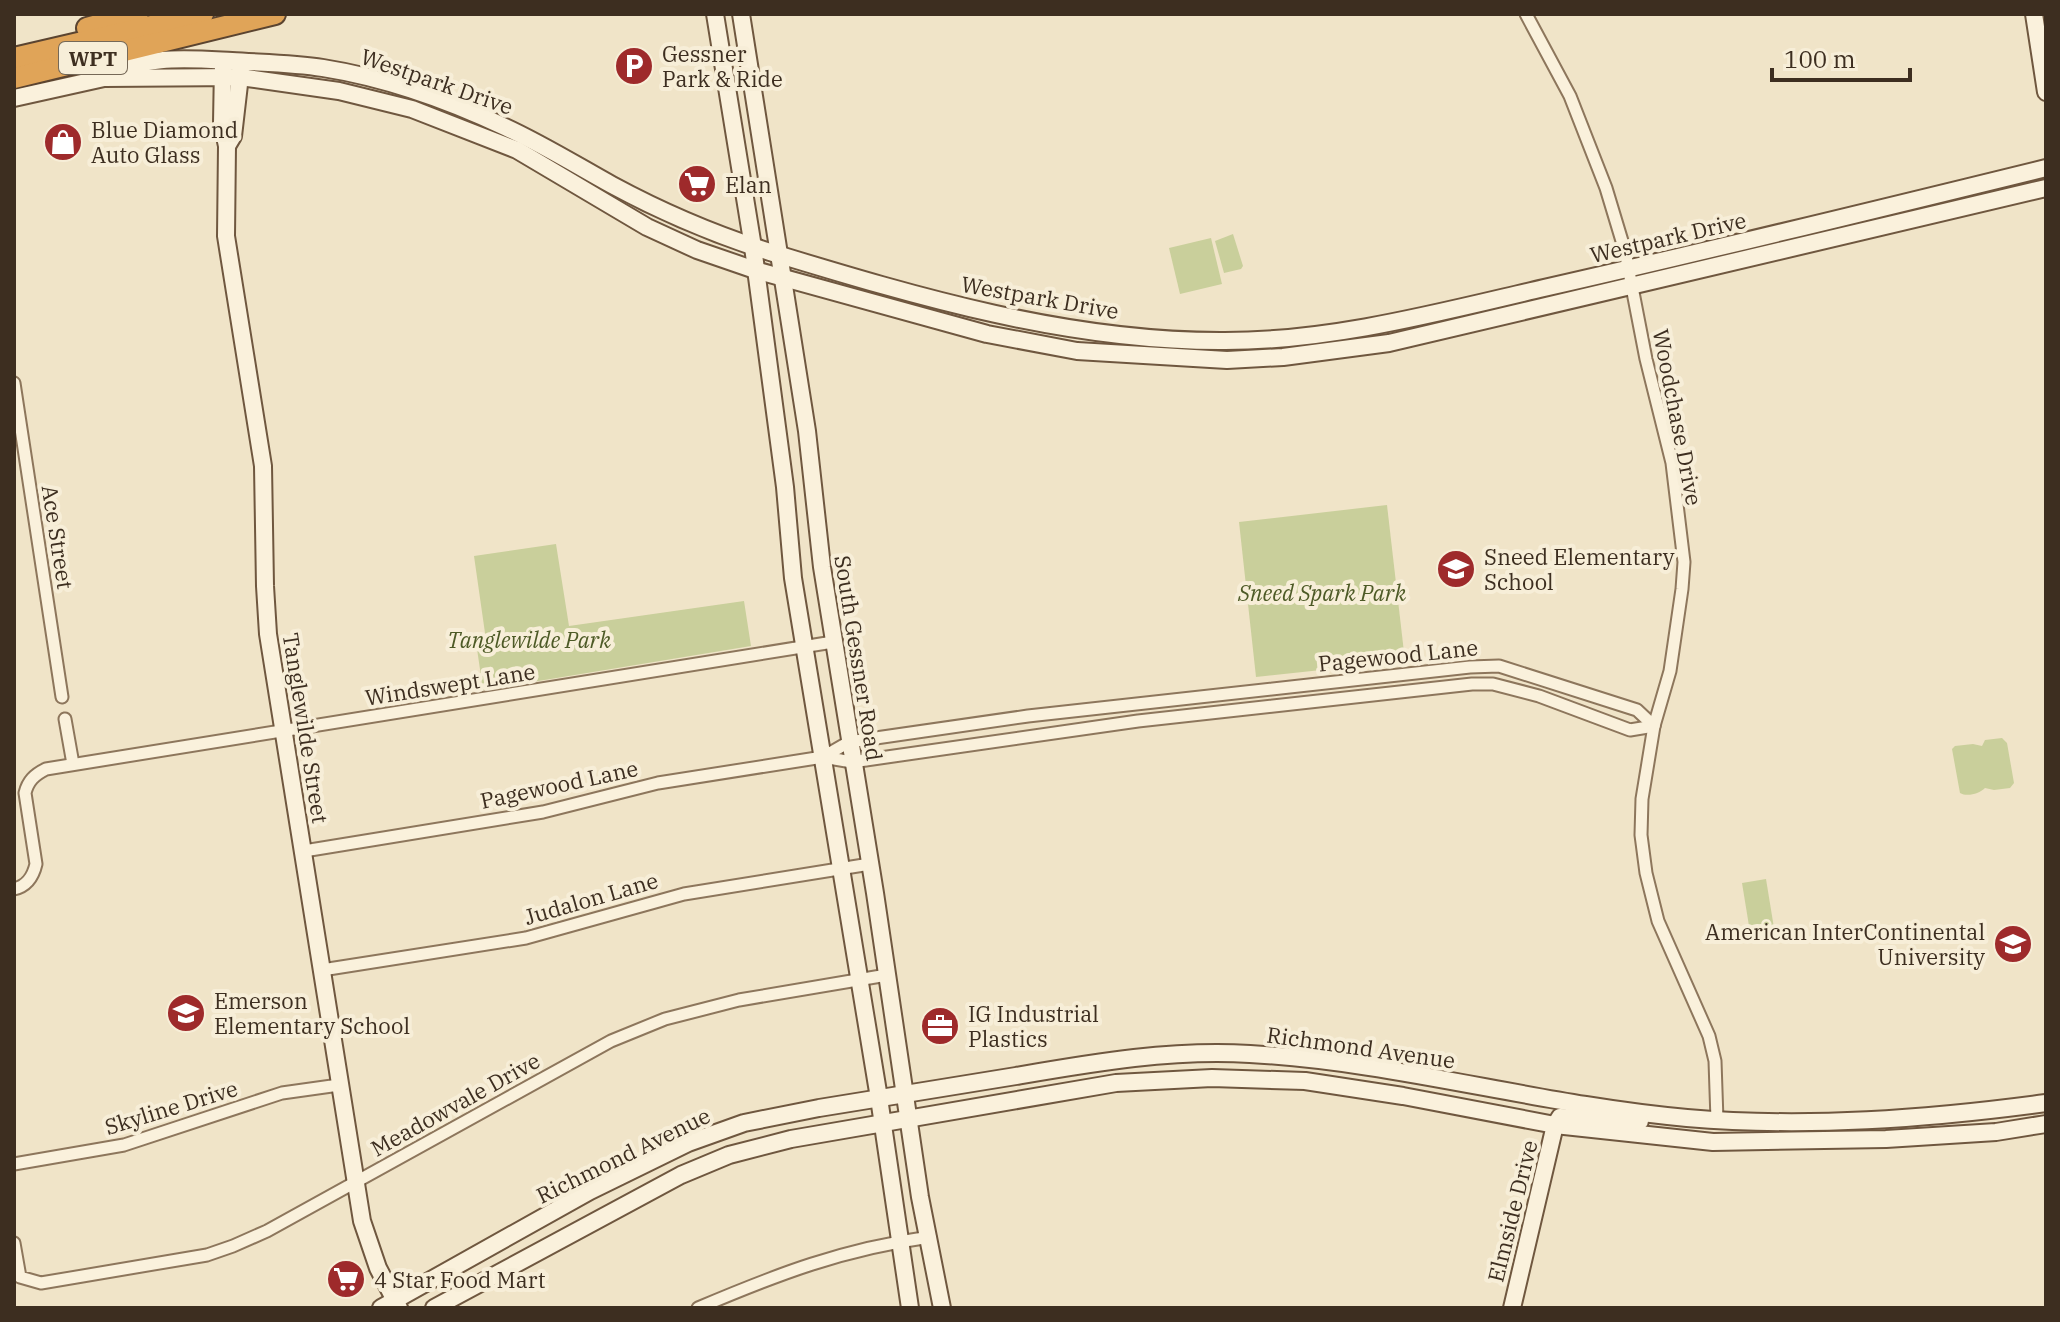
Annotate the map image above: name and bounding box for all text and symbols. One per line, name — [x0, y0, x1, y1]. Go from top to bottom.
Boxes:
scale bar — [1772, 32, 1910, 82]
place label: Gessner Park & Ride — [662, 39, 783, 93]
street label: Westpark Drive — [357, 41, 517, 121]
road number: WPT — [59, 42, 127, 74]
text: 100 m — [1784, 43, 1856, 75]
parking icon: Gessner Park & Ride — [613, 45, 655, 87]
place label: Blue Diamond Auto Glass — [91, 115, 238, 169]
shop icon: Blue Diamond Auto Glass — [42, 121, 84, 163]
supermarket icon: Elan — [676, 163, 718, 205]
place label: Elan — [725, 170, 772, 199]
street label: Westpark Drive — [1587, 205, 1749, 269]
street label: Westpark Drive — [959, 269, 1121, 325]
street label: Woodchase Drive — [1647, 326, 1709, 508]
street label: Ace Street — [35, 483, 81, 591]
place label: Sneed Elementary School — [1484, 542, 1675, 596]
school or university icon: Sneed Elementary School — [1435, 548, 1477, 590]
street label: South Gessner Road — [828, 553, 890, 763]
park label: Sneed Spark Park — [1237, 578, 1406, 607]
park label: Tanglewilde Park — [447, 625, 611, 654]
street label: Tanglewilde Street — [277, 631, 335, 826]
street label: Pagewood Lane — [1317, 632, 1479, 678]
street label: Windswept Lane — [363, 656, 537, 712]
street label: Pagewood Lane — [477, 753, 641, 815]
street label: Judalon Lane — [521, 865, 661, 931]
place label: American InterContinental University — [1705, 917, 1985, 971]
school or university icon: American InterContinental University — [1992, 923, 2034, 965]
place label: Emerson Elementary School — [214, 986, 410, 1040]
school or university icon: Emerson Elementary School — [165, 992, 207, 1034]
place label: IG Industrial Plastics — [968, 999, 1099, 1053]
office icon: IG Industrial Plastics — [919, 1005, 961, 1047]
street label: Richmond Avenue — [1265, 1019, 1457, 1075]
street label: Meadowvale Drive — [365, 1046, 545, 1162]
street label: Skyline Drive — [101, 1073, 241, 1141]
street label: Richmond Avenue — [531, 1100, 715, 1210]
street label: Elmside Drive — [1480, 1137, 1544, 1285]
supermarket icon: 4 Star Food Mart — [325, 1258, 367, 1300]
place label: 4 Star Food Mart — [374, 1265, 546, 1294]

